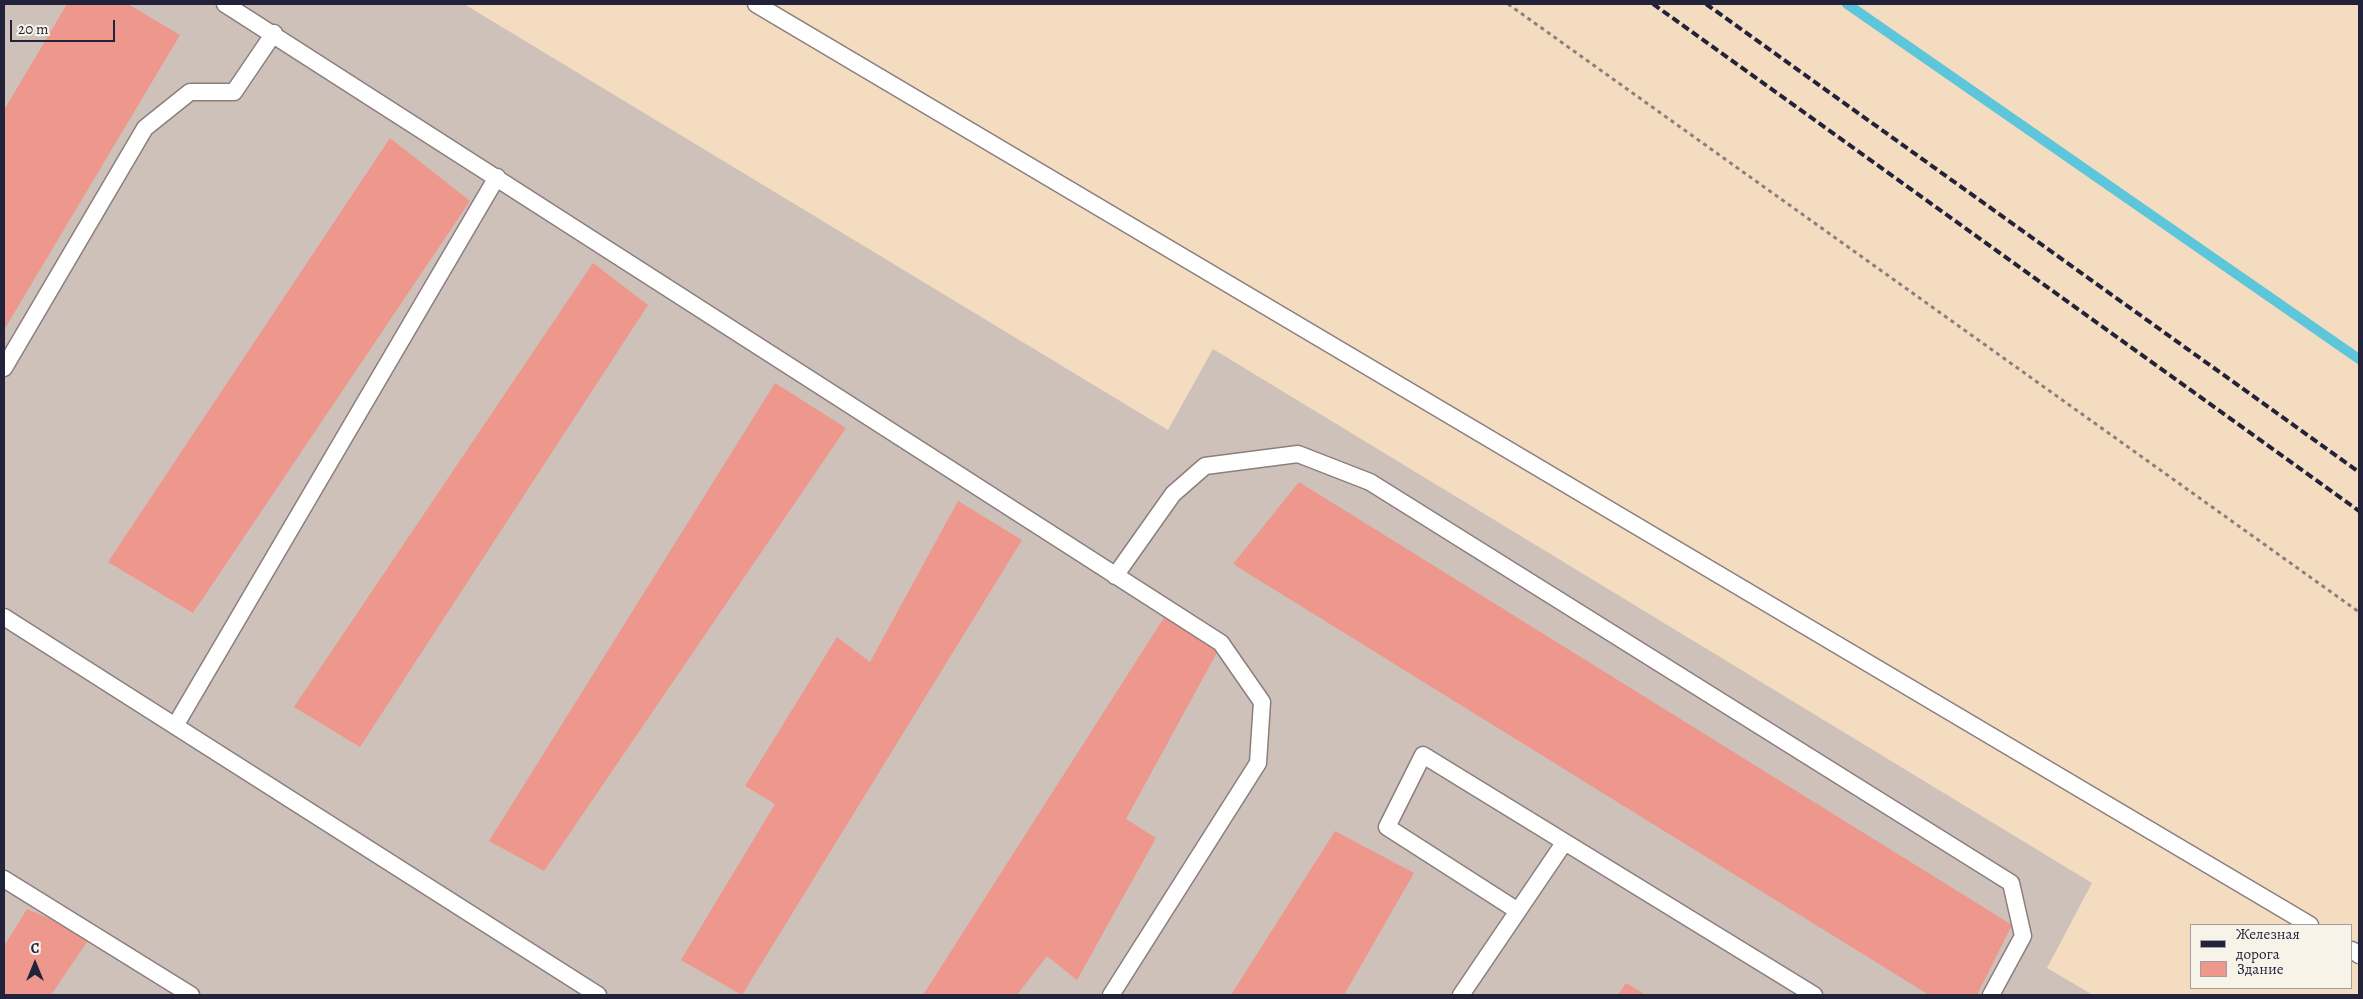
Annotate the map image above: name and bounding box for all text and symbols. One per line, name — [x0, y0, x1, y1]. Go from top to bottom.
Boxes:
scale bar — [12, 10, 118, 42]
text: 20 m — [18, 19, 49, 39]
legend — [2190, 924, 2353, 989]
text: Железная дорога — [2236, 924, 2300, 964]
north arrow — [10, 939, 60, 989]
text: С — [31, 939, 39, 958]
text: Здание — [2237, 959, 2284, 979]

